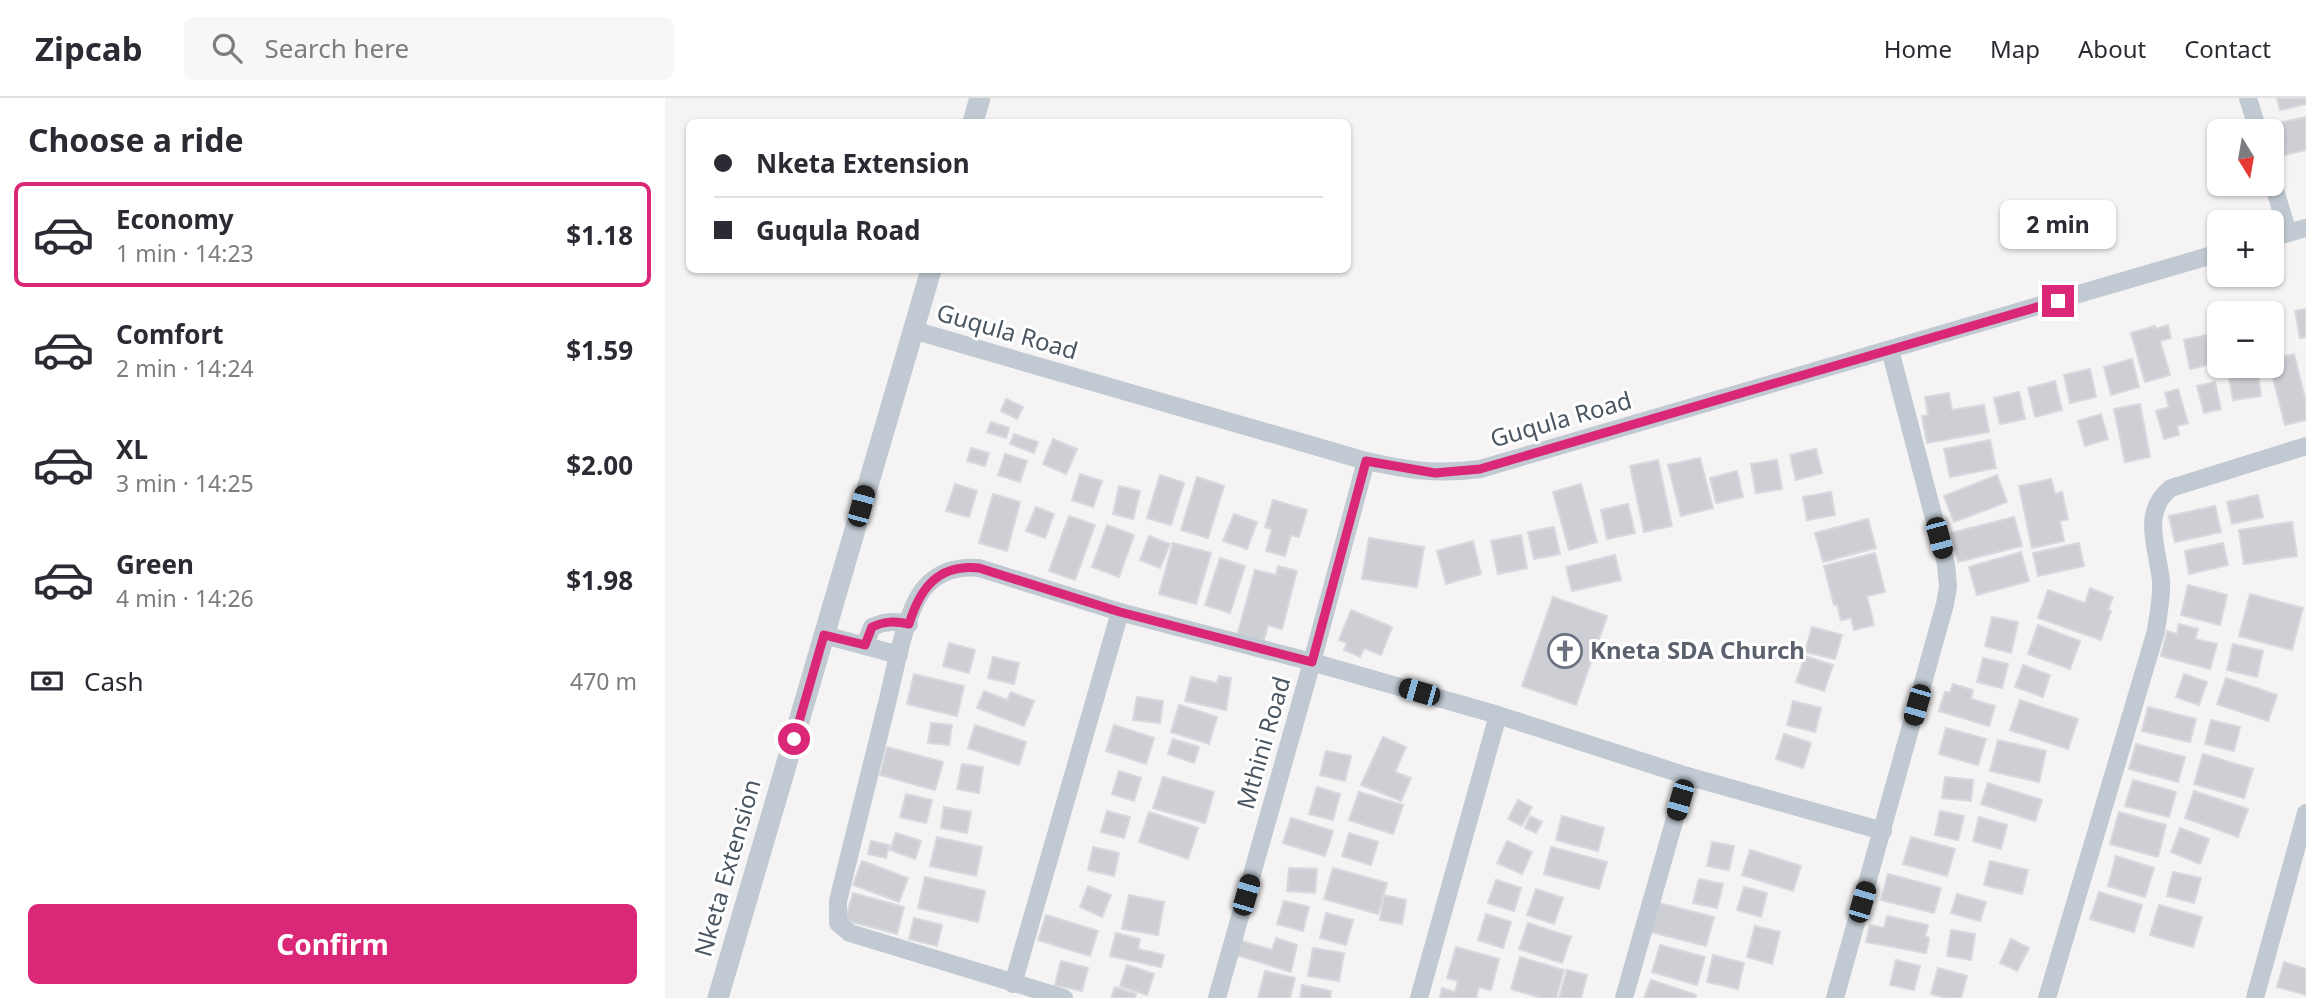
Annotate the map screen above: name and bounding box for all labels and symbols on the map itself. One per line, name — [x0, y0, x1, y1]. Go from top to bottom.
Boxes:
north arrow — [2207, 119, 2284, 196]
callout: 2 min — [2000, 200, 2116, 248]
route end — [2042, 285, 2074, 317]
street label: Guqula Road — [933, 295, 1082, 366]
street label: Guqula Road — [1486, 383, 1635, 454]
car — [846, 483, 877, 529]
car — [1924, 515, 1955, 561]
church icon: Kneta SDA Church — [1546, 632, 1584, 670]
place label: Kneta SDA Church — [1590, 633, 1805, 666]
street label: Mthini Road — [1228, 672, 1297, 813]
car — [1396, 676, 1443, 708]
car — [1902, 682, 1933, 728]
route start — [778, 723, 810, 755]
street label: Nketa Extension — [685, 775, 768, 960]
car — [1665, 777, 1696, 823]
car — [1231, 872, 1262, 918]
car — [1847, 879, 1878, 925]

